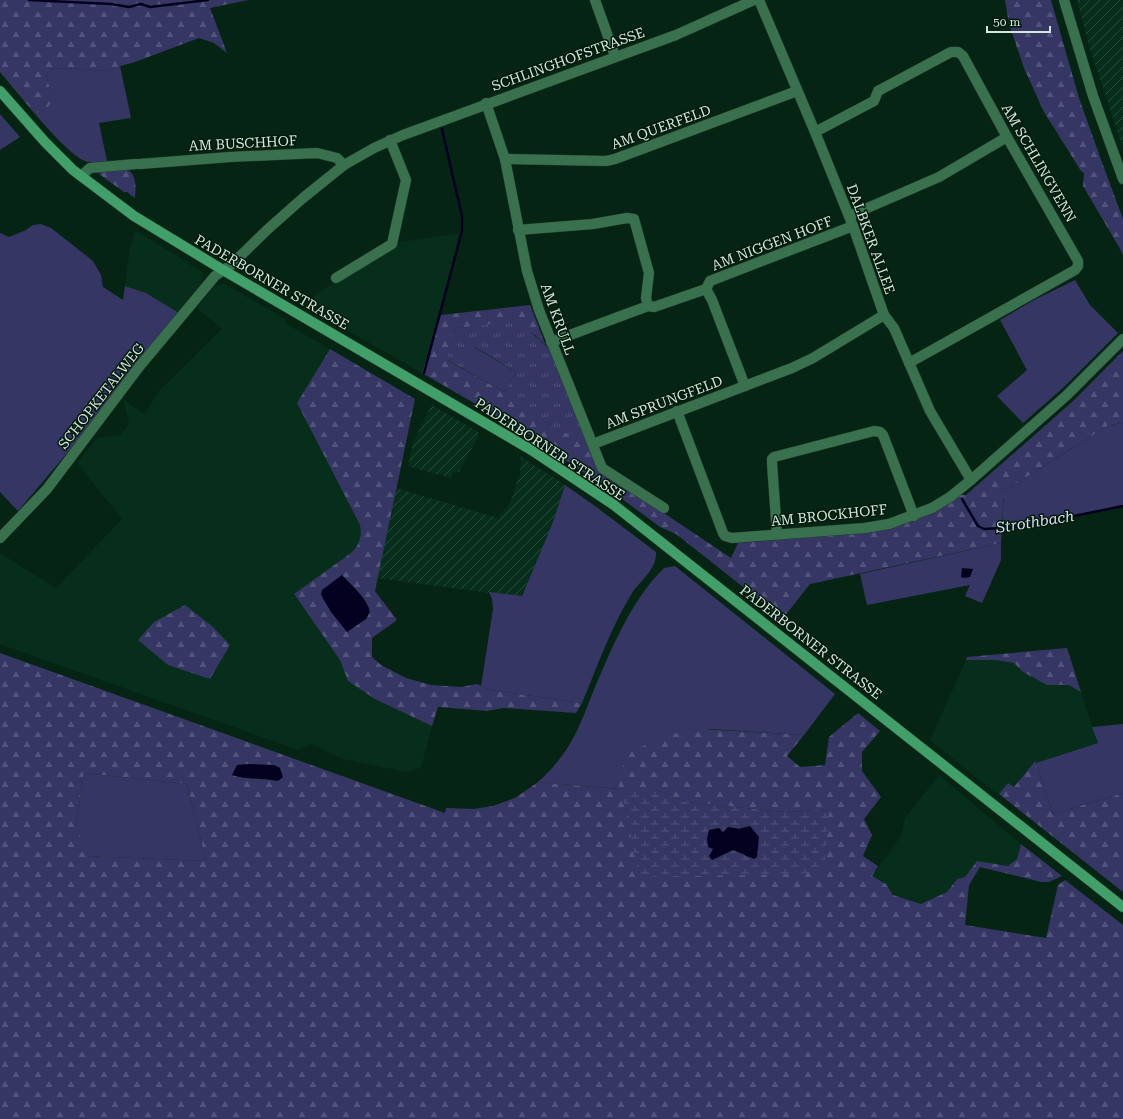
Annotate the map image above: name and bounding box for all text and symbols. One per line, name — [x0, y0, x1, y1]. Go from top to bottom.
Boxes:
scale bar — [987, 8, 1050, 34]
text: 50 m — [993, 15, 1020, 29]
street label: SCHLINGHOFSTRASSE — [489, 24, 647, 94]
street label: AM SCHLINGVENN — [999, 101, 1079, 225]
street label: AM QUERFELD — [609, 102, 713, 152]
street label: AM BUSCHHOF — [188, 132, 298, 154]
street label: DALBKER ALLEE — [844, 182, 898, 296]
street label: AM NIGGEN HOFF — [709, 213, 835, 273]
street label: PADERBORNER STRASSE — [192, 231, 352, 333]
street label: AM KRULL — [538, 281, 578, 357]
street label: SCHOPKETALWEG — [55, 340, 147, 452]
street label: AM SPRUNGFELD — [603, 372, 725, 432]
street label: PADERBORNER STRASSE — [472, 395, 628, 503]
street label: AM BROCKHOFF — [770, 501, 888, 529]
water label: Strothbach — [994, 507, 1075, 537]
street label: PADERBORNER STRASSE — [737, 582, 885, 702]

